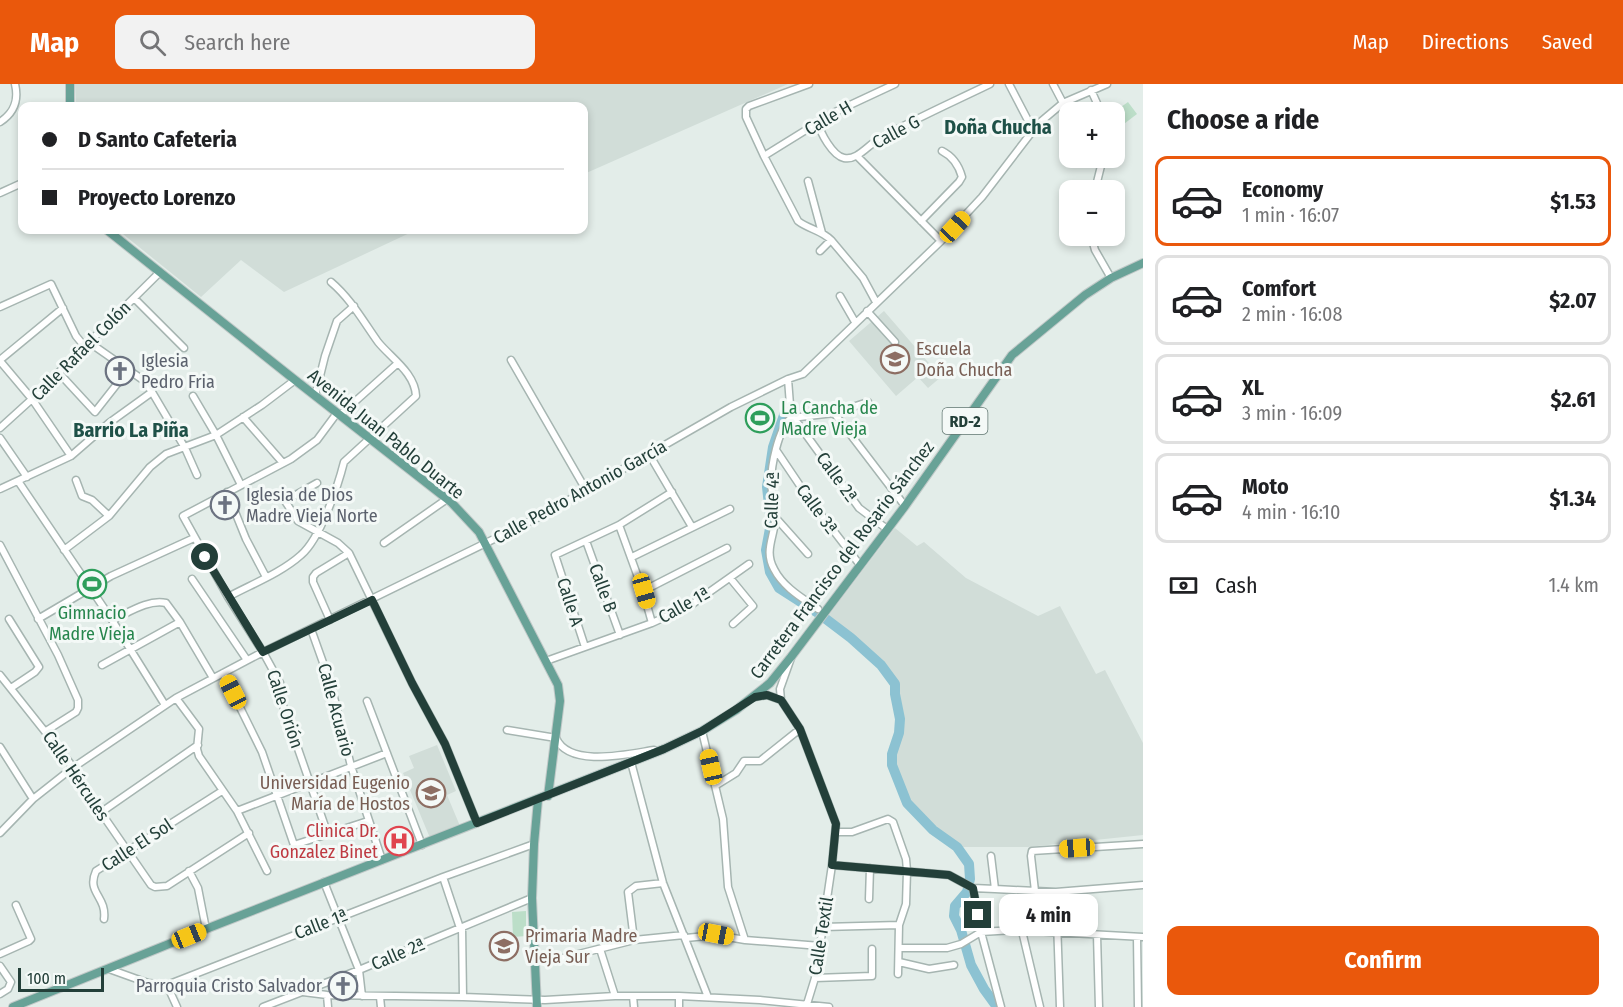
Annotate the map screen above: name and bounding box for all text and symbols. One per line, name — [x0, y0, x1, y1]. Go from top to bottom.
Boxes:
search box — [115, 15, 535, 69]
text: Map — [30, 26, 79, 59]
icon: search — [136, 26, 169, 59]
text: Search here — [184, 29, 290, 56]
text: Map — [1352, 29, 1389, 55]
text: Directions — [1422, 29, 1509, 55]
text: Saved — [1542, 29, 1593, 55]
street label: Calle H — [800, 96, 856, 140]
map controls — [1059, 102, 1125, 246]
button: + — [1059, 102, 1125, 168]
text: Choose a ride — [1167, 104, 1319, 136]
street label: Calle G — [869, 110, 923, 154]
district label: Doña Chucha — [944, 115, 1052, 139]
text: D Santo Cafeteria — [78, 126, 237, 153]
icon: car — [1170, 174, 1224, 228]
text: Economy — [1242, 176, 1323, 203]
button: − — [1059, 180, 1125, 246]
text: Proyecto Lorenzo — [78, 184, 236, 211]
text: $1.53 — [1550, 188, 1596, 215]
text: 1 min · 16:07 — [1242, 203, 1339, 227]
car — [936, 208, 974, 246]
icon: car — [1170, 273, 1224, 327]
text: Comfort — [1242, 275, 1316, 302]
text: $2.07 — [1549, 287, 1596, 314]
street label: Calle Rafael Colón — [26, 296, 136, 406]
text: 2 min · 16:08 — [1242, 302, 1343, 326]
place label: Escuela Doña Chucha — [916, 338, 1013, 381]
school or university icon: Escuela Doña Chucha — [879, 343, 911, 375]
place label: Iglesia Pedro Fria — [141, 350, 215, 393]
church icon: Iglesia Pedro Fria — [104, 355, 136, 387]
street label: Avenida Juan Pablo Duarte — [303, 364, 469, 504]
icon: car — [1170, 372, 1224, 426]
text: XL — [1242, 374, 1264, 401]
text: $2.61 — [1551, 386, 1596, 413]
place label: La Cancha de Madre Vieja — [781, 397, 878, 440]
text: 3 min · 16:09 — [1242, 401, 1342, 425]
sports icon: La Cancha de Madre Vieja — [744, 402, 776, 434]
road number: RD-2 — [942, 408, 988, 434]
district label: Barrio La Piña — [73, 418, 189, 442]
street label: Calle Pedro Antonio García — [489, 435, 671, 549]
street label: Carretera Francisco del Rosario Sánchez — [745, 437, 939, 683]
street label: Calle 2ª — [812, 448, 862, 506]
street label: Calle 4ª — [760, 471, 784, 529]
icon: car — [1170, 471, 1224, 525]
text: Moto — [1242, 473, 1289, 500]
street label: Calle 3ª — [792, 480, 842, 538]
place label: Iglesia de Dios Madre Vieja Norte — [246, 484, 378, 527]
text: $1.34 — [1549, 485, 1596, 512]
church icon: Iglesia de Dios Madre Vieja Norte — [209, 489, 241, 521]
text: 4 min · 16:10 — [1242, 500, 1340, 524]
route start — [191, 543, 218, 570]
street label: Calle B — [584, 561, 622, 615]
sports icon: Gimnacio Madre Vieja — [76, 568, 108, 600]
icon: cash — [1167, 569, 1200, 602]
car — [630, 571, 658, 611]
text: Cash — [1215, 572, 1258, 599]
text: 1.4 km — [1549, 573, 1599, 597]
street label: Calle A — [552, 575, 588, 629]
street label: Calle 1ª — [654, 582, 714, 628]
place label: Gimnacio Madre Vieja — [49, 602, 135, 645]
street label: Calle Acuario — [313, 661, 359, 759]
street label: Calle Orión — [262, 667, 308, 751]
car — [217, 672, 249, 712]
street label: Calle Hércules — [38, 727, 114, 825]
car — [698, 747, 724, 787]
place label: Universidad Eugenio María de Hostos — [260, 772, 410, 815]
school or university icon: Universidad Eugenio María de Hostos — [415, 777, 447, 809]
street label: Calle El Sol — [97, 814, 177, 876]
place label: Clinica Dr. Gonzalez Binet — [270, 820, 378, 863]
hospital icon: Clinica Dr. Gonzalez Binet — [383, 825, 415, 857]
car — [1058, 838, 1096, 858]
callout: 4 min — [999, 894, 1098, 936]
street label: Calle Textil — [804, 895, 838, 977]
route end — [964, 901, 991, 928]
text: 4 min — [1026, 903, 1071, 927]
street label: Calle 1ª — [291, 904, 351, 944]
car — [169, 921, 209, 951]
car — [697, 922, 735, 946]
place label: Primaria Madre Vieja Sur — [525, 925, 637, 968]
button: Confirm — [1167, 926, 1599, 995]
school or university icon: Primaria Madre Vieja Sur — [488, 930, 520, 962]
street label: Calle 2ª — [368, 933, 428, 975]
scale bar — [18, 965, 104, 992]
text: 100 m — [27, 969, 66, 988]
church icon: Parroquia Cristo Salvador — [327, 970, 359, 1002]
place label: Parroquia Cristo Salvador — [136, 975, 323, 997]

